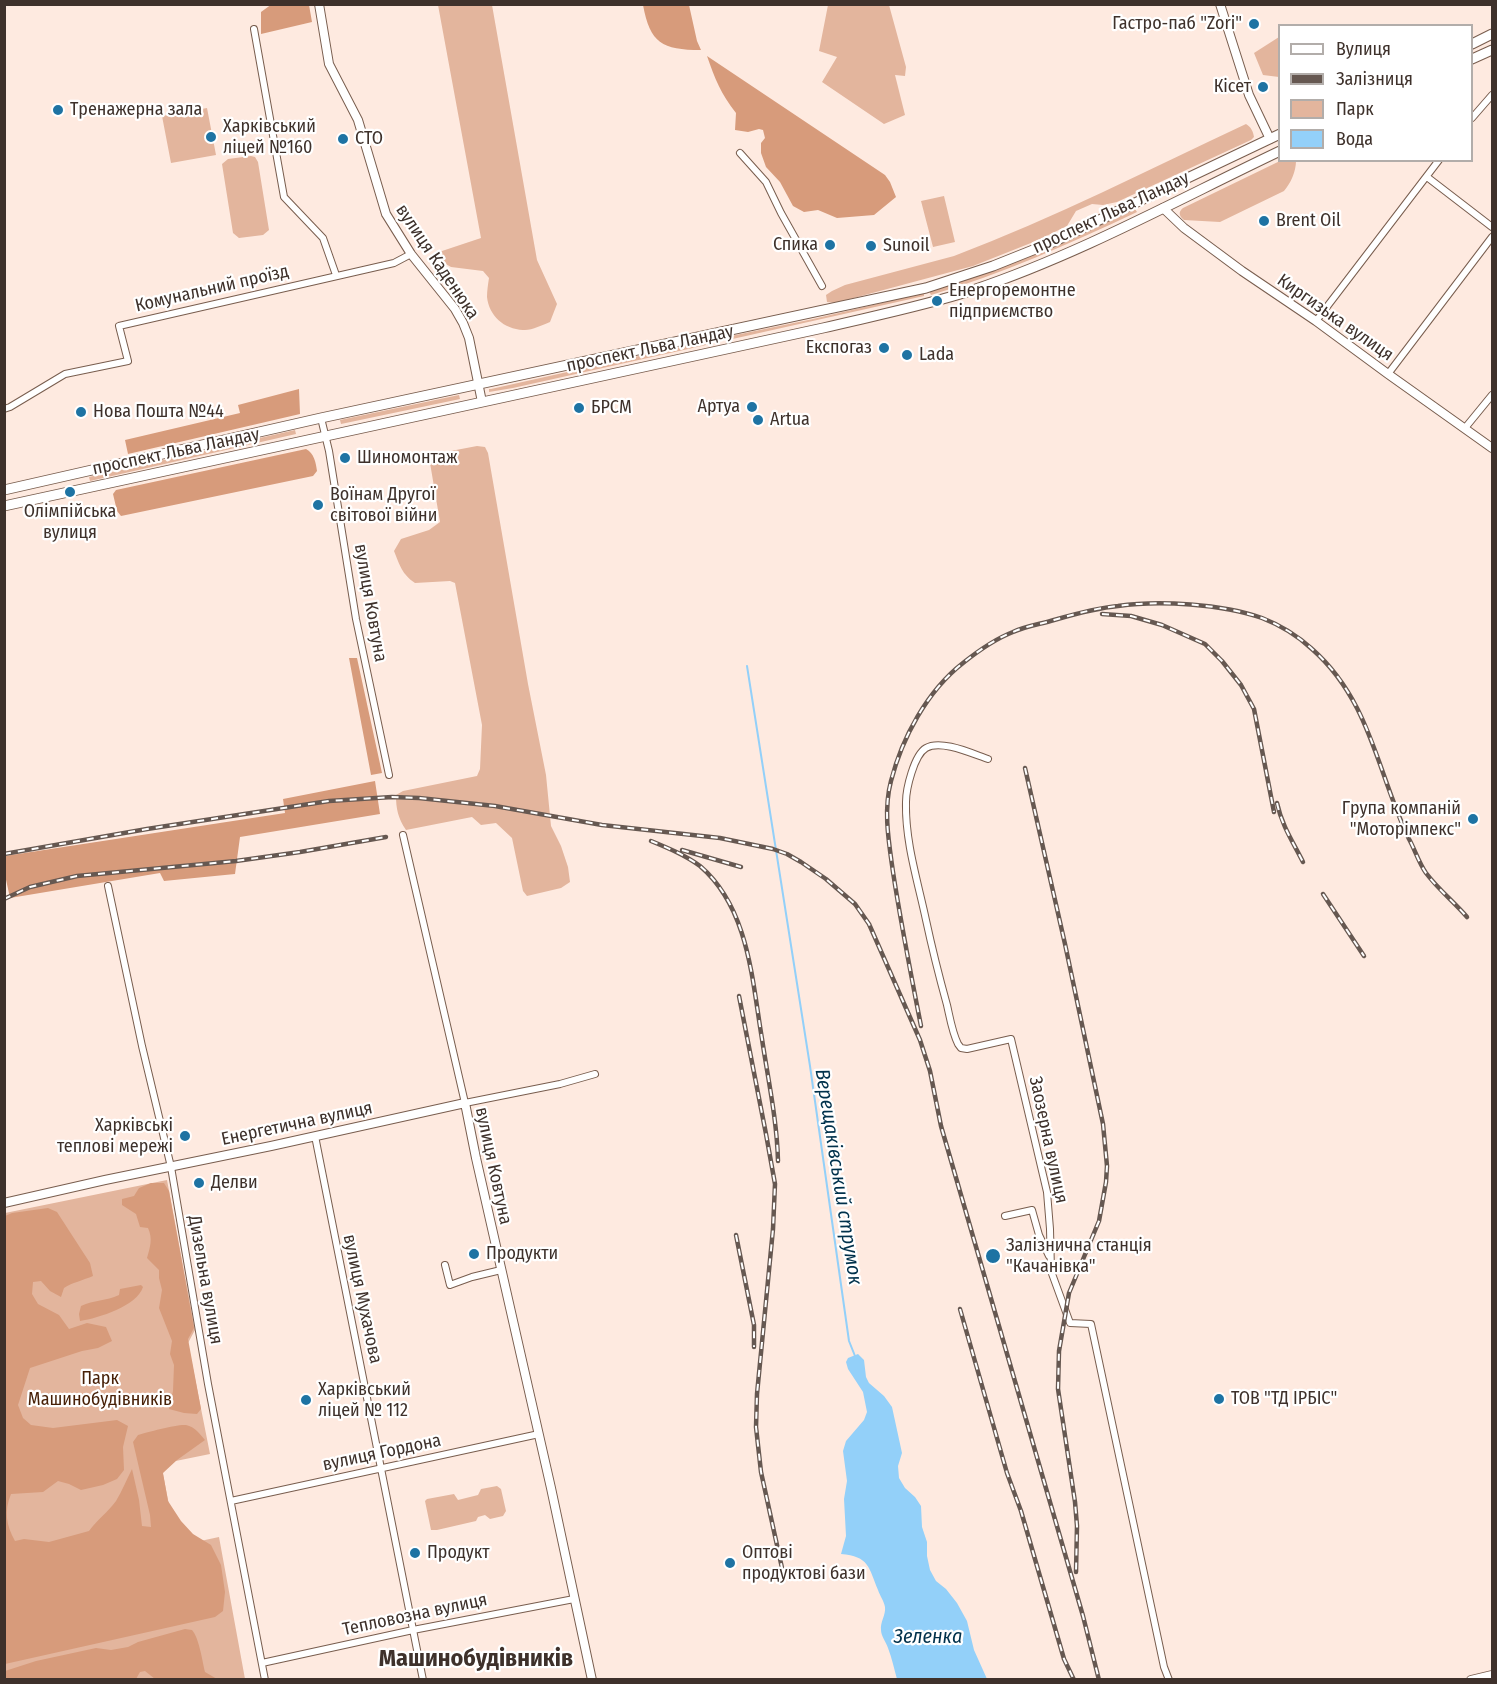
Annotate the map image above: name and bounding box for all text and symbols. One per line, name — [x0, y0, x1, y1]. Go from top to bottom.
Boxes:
place label: Гастро-паб "Zori" — [1112, 13, 1242, 35]
marker: Гастро-паб "Zori" — [1247, 17, 1261, 31]
legend — [1278, 24, 1473, 162]
text: Вулиця — [1336, 38, 1391, 60]
text: Залізниця — [1336, 68, 1413, 90]
place label: Кісет — [1214, 76, 1251, 98]
marker: Кісет — [1256, 80, 1270, 94]
text: Парк — [1336, 98, 1374, 120]
place label: Тренажерна зала — [70, 99, 202, 121]
marker: Тренажерна зала — [51, 103, 65, 117]
place label: Харківський ліцей №160 — [223, 116, 316, 158]
place label: СТО — [355, 128, 383, 150]
text: Вода — [1336, 128, 1373, 150]
marker: Харківський ліцей №160 — [204, 130, 218, 144]
marker: СТО — [336, 132, 350, 146]
street label: проспект Льва Ландау — [1029, 167, 1193, 259]
street label: вулиця Каденюка — [391, 200, 483, 324]
place label: Brent Oil — [1276, 210, 1341, 232]
marker: Brent Oil — [1257, 214, 1271, 228]
place label: Спика — [773, 234, 818, 256]
place label: Sunoil — [883, 235, 930, 257]
marker: Спика — [823, 238, 837, 252]
marker: Sunoil — [864, 239, 878, 253]
street label: Комунальний проїзд — [133, 261, 291, 317]
street label: Киргизька вулиця — [1273, 270, 1397, 366]
place label: Енергоремонтне підприємство — [949, 280, 1076, 322]
marker: Енергоремонтне підприємство — [930, 294, 944, 308]
street label: проспект Льва Ландау — [565, 321, 735, 377]
place label: Експогаз — [806, 337, 872, 359]
marker: Експогаз — [877, 341, 891, 355]
place label: Lada — [919, 344, 954, 366]
marker: Lada — [900, 348, 914, 362]
place label: Артуа — [697, 396, 740, 418]
place label: БРСМ — [591, 397, 632, 419]
marker: Артуа — [745, 400, 759, 414]
place label: Нова Пошта №44 — [93, 401, 224, 423]
marker: БРСМ — [572, 401, 586, 415]
marker: Нова Пошта №44 — [74, 405, 88, 419]
place label: Artua — [770, 409, 810, 431]
marker: Artua — [751, 413, 765, 427]
street label: проспект Льва Ландау — [91, 424, 261, 480]
place label: Шиномонтаж — [357, 447, 458, 469]
marker: Шиномонтаж — [338, 451, 352, 465]
place label: Воїнам Другої світової війни — [330, 484, 437, 526]
marker: Олімпійська вулиця — [63, 485, 77, 499]
marker: Воїнам Другої світової війни — [311, 498, 325, 512]
place label: Олімпійська вулиця — [24, 501, 116, 544]
street label: вулиця Ковтуна — [349, 542, 391, 664]
place label: Група компаній "Моторімпекс" — [1342, 798, 1461, 840]
marker: Група компаній "Моторімпекс" — [1466, 812, 1480, 826]
water label: Верещаківський струмок — [809, 1067, 867, 1287]
street label: Заозерна вулиця — [1024, 1074, 1072, 1206]
street label: Енергетична вулиця — [220, 1097, 374, 1151]
street label: вулиця Ковтуна — [470, 1105, 516, 1227]
place label: Харківські теплові мережі — [57, 1115, 173, 1158]
marker: Харківські теплові мережі — [178, 1129, 192, 1143]
place label: Делви — [211, 1172, 258, 1194]
marker: Делви — [192, 1176, 206, 1190]
street label: Дизельна вулиця — [183, 1214, 227, 1346]
street label: вулиця Мухачова — [338, 1232, 386, 1366]
place label: Залізнична станція "Качанівка" — [1006, 1235, 1152, 1278]
place label: Продукти — [486, 1243, 558, 1265]
marker: Продукти — [467, 1247, 481, 1261]
marker: Залізнична станція "Качанівка" — [984, 1247, 1002, 1265]
park label: Парк Машинобудівників — [28, 1368, 172, 1410]
place label: Харківський ліцей № 112 — [318, 1379, 411, 1422]
place label: ТОВ "ТД ІРБІС" — [1231, 1388, 1337, 1410]
marker: ТОВ "ТД ІРБІС" — [1212, 1392, 1226, 1406]
marker: Харківський ліцей № 112 — [299, 1393, 313, 1407]
street label: вулиця Гордона — [321, 1430, 443, 1476]
place label: Продукт — [427, 1542, 490, 1564]
place label: Оптові продуктові бази — [742, 1542, 866, 1584]
marker: Продукт — [408, 1546, 422, 1560]
marker: Оптові продуктові бази — [723, 1556, 737, 1570]
street label: Тепловозна вулиця — [341, 1589, 489, 1641]
water label: Зеленка — [894, 1625, 962, 1649]
district label: Машинобудівників — [379, 1645, 573, 1673]

